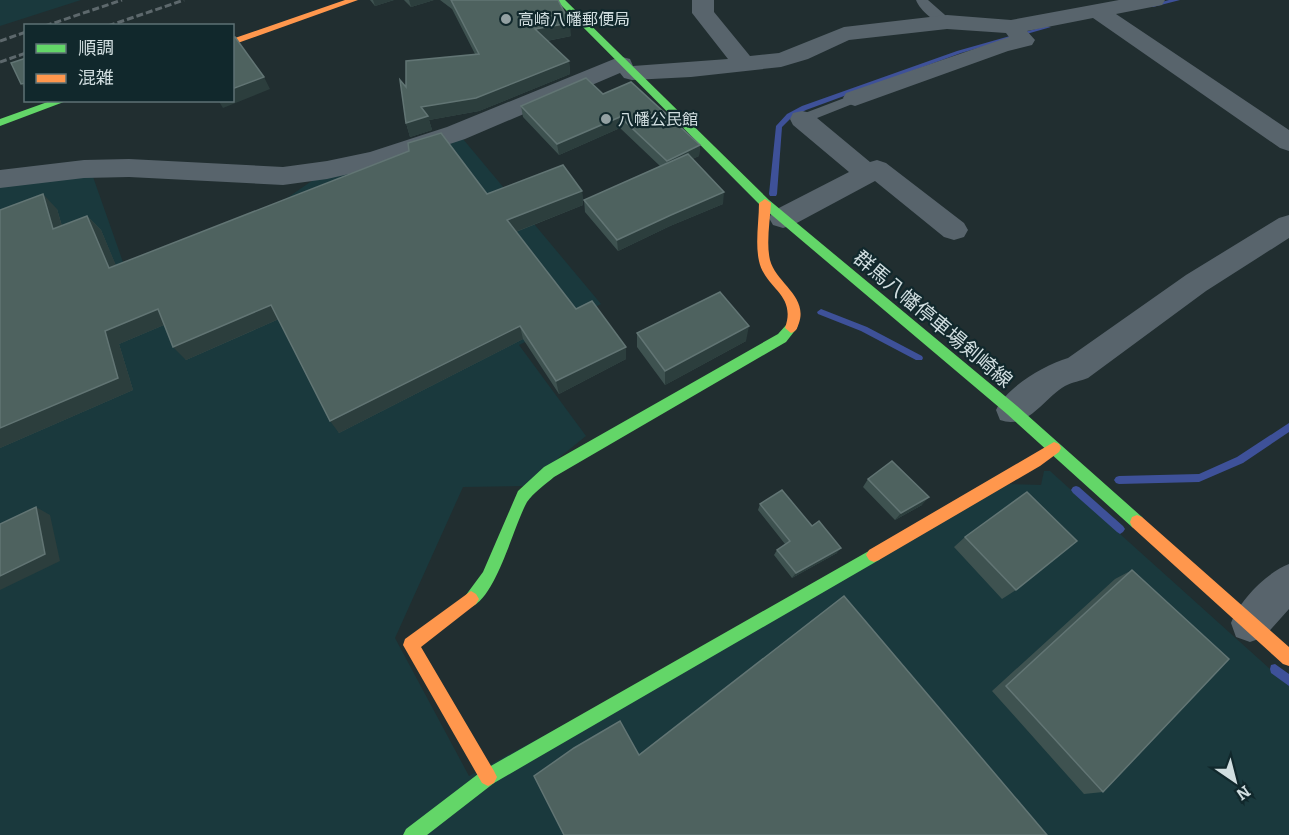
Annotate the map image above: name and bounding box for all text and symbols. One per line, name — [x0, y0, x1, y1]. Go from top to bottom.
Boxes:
place label: 高崎八幡郵便局 — [518, 10, 630, 29]
marker: 高崎八幡郵便局 — [499, 12, 513, 26]
legend — [24, 24, 234, 102]
text: 順調 — [78, 37, 114, 59]
text: 混雑 — [78, 67, 114, 89]
place label: 八幡公民館 — [618, 110, 698, 129]
marker: 八幡公民館 — [599, 112, 613, 126]
street label: 群馬八幡停車場剣崎線 — [849, 246, 1017, 392]
north arrow — [1205, 751, 1265, 811]
text: N — [1233, 782, 1254, 804]

